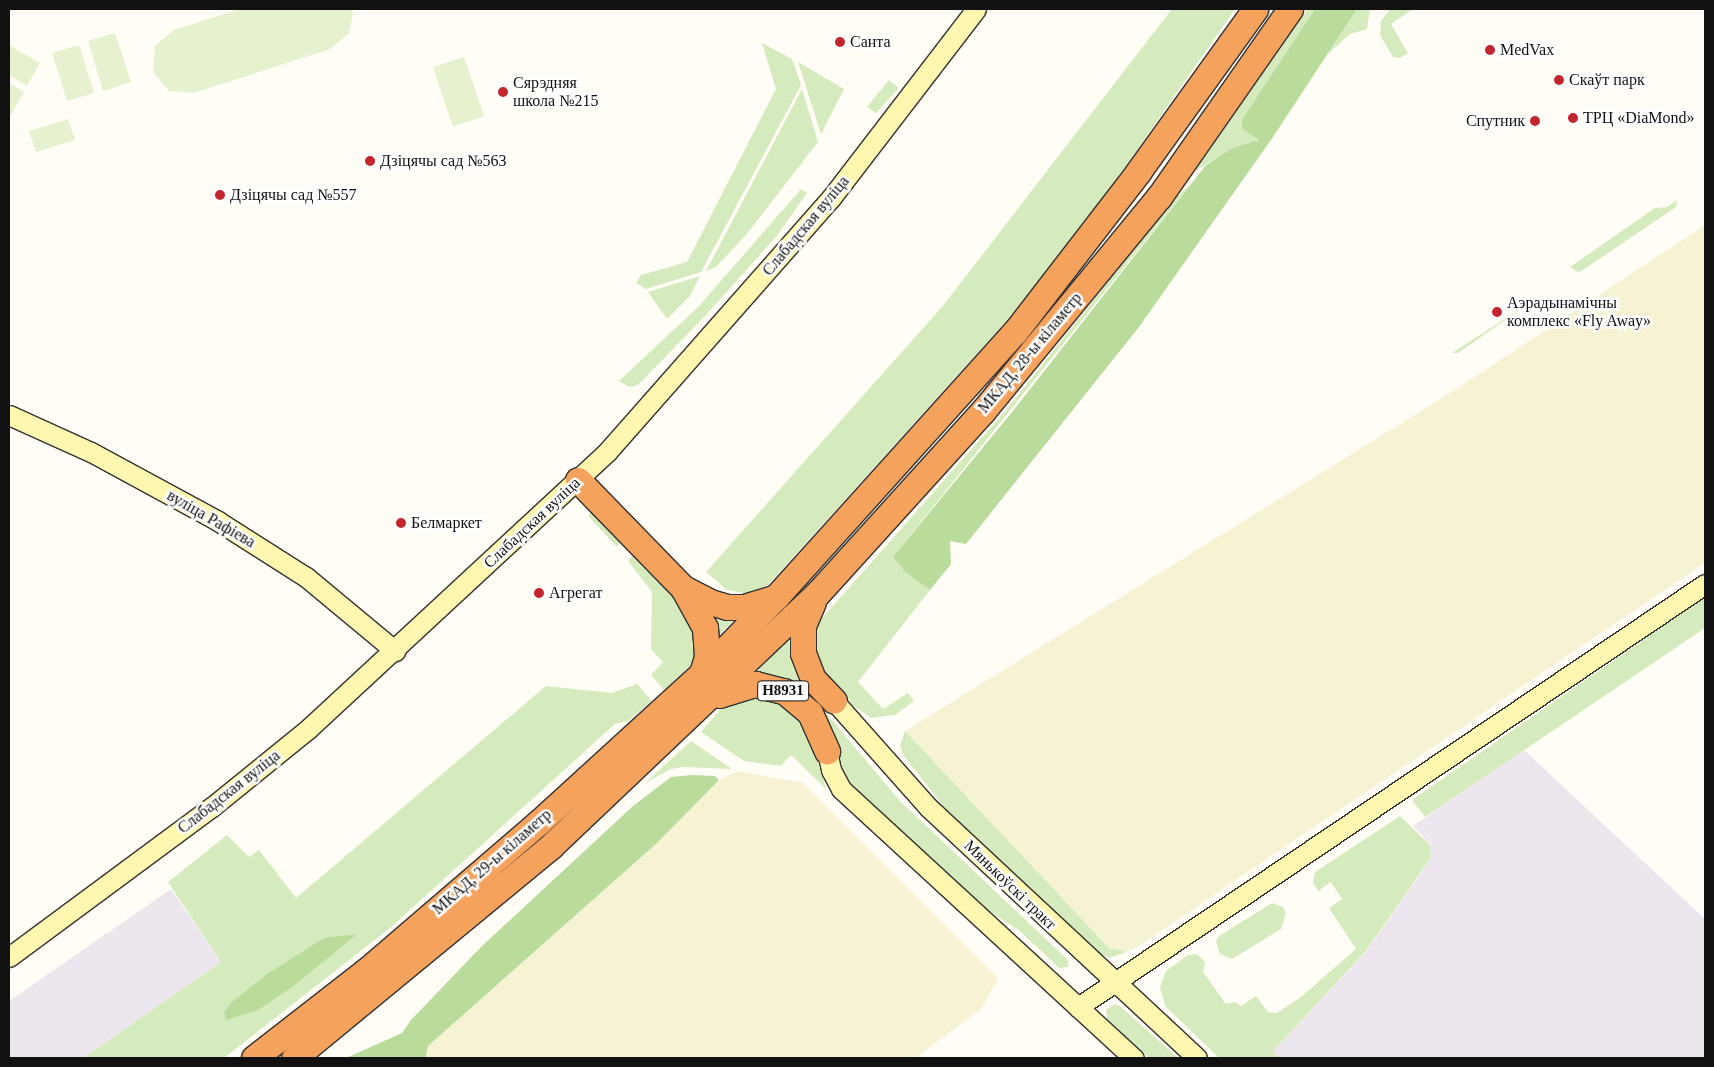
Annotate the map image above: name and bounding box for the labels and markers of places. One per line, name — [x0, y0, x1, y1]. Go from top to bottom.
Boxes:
place label: Санта — [850, 32, 891, 52]
marker: Санта — [834, 36, 846, 48]
place label: MedVax — [1500, 40, 1554, 60]
marker: MedVax — [1484, 44, 1496, 56]
place label: Скаўт парк — [1569, 70, 1645, 90]
place label: Сярэдняя школа №215 — [513, 73, 598, 111]
marker: Скаўт парк — [1553, 74, 1565, 86]
marker: Сярэдняя школа №215 — [497, 86, 509, 98]
place label: ТРЦ «DiaMond» — [1583, 108, 1695, 128]
place label: Спутник — [1466, 111, 1525, 131]
marker: ТРЦ «DiaMond» — [1567, 112, 1579, 124]
marker: Спутник — [1529, 115, 1541, 127]
place label: Дзіцячы сад №563 — [380, 151, 507, 171]
marker: Дзіцячы сад №563 — [364, 155, 376, 167]
place label: Дзіцячы сад №557 — [230, 185, 357, 205]
marker: Дзіцячы сад №557 — [214, 189, 226, 201]
place label: Аэрадынамічны комплекс «Fly Away» — [1507, 293, 1652, 331]
marker: Аэрадынамічны комплекс «Fly Away» — [1491, 306, 1503, 318]
place label: Белмаркет — [411, 513, 482, 533]
marker: Белмаркет — [395, 517, 407, 529]
place label: Агрегат — [549, 583, 602, 603]
marker: Агрегат — [533, 587, 545, 599]

